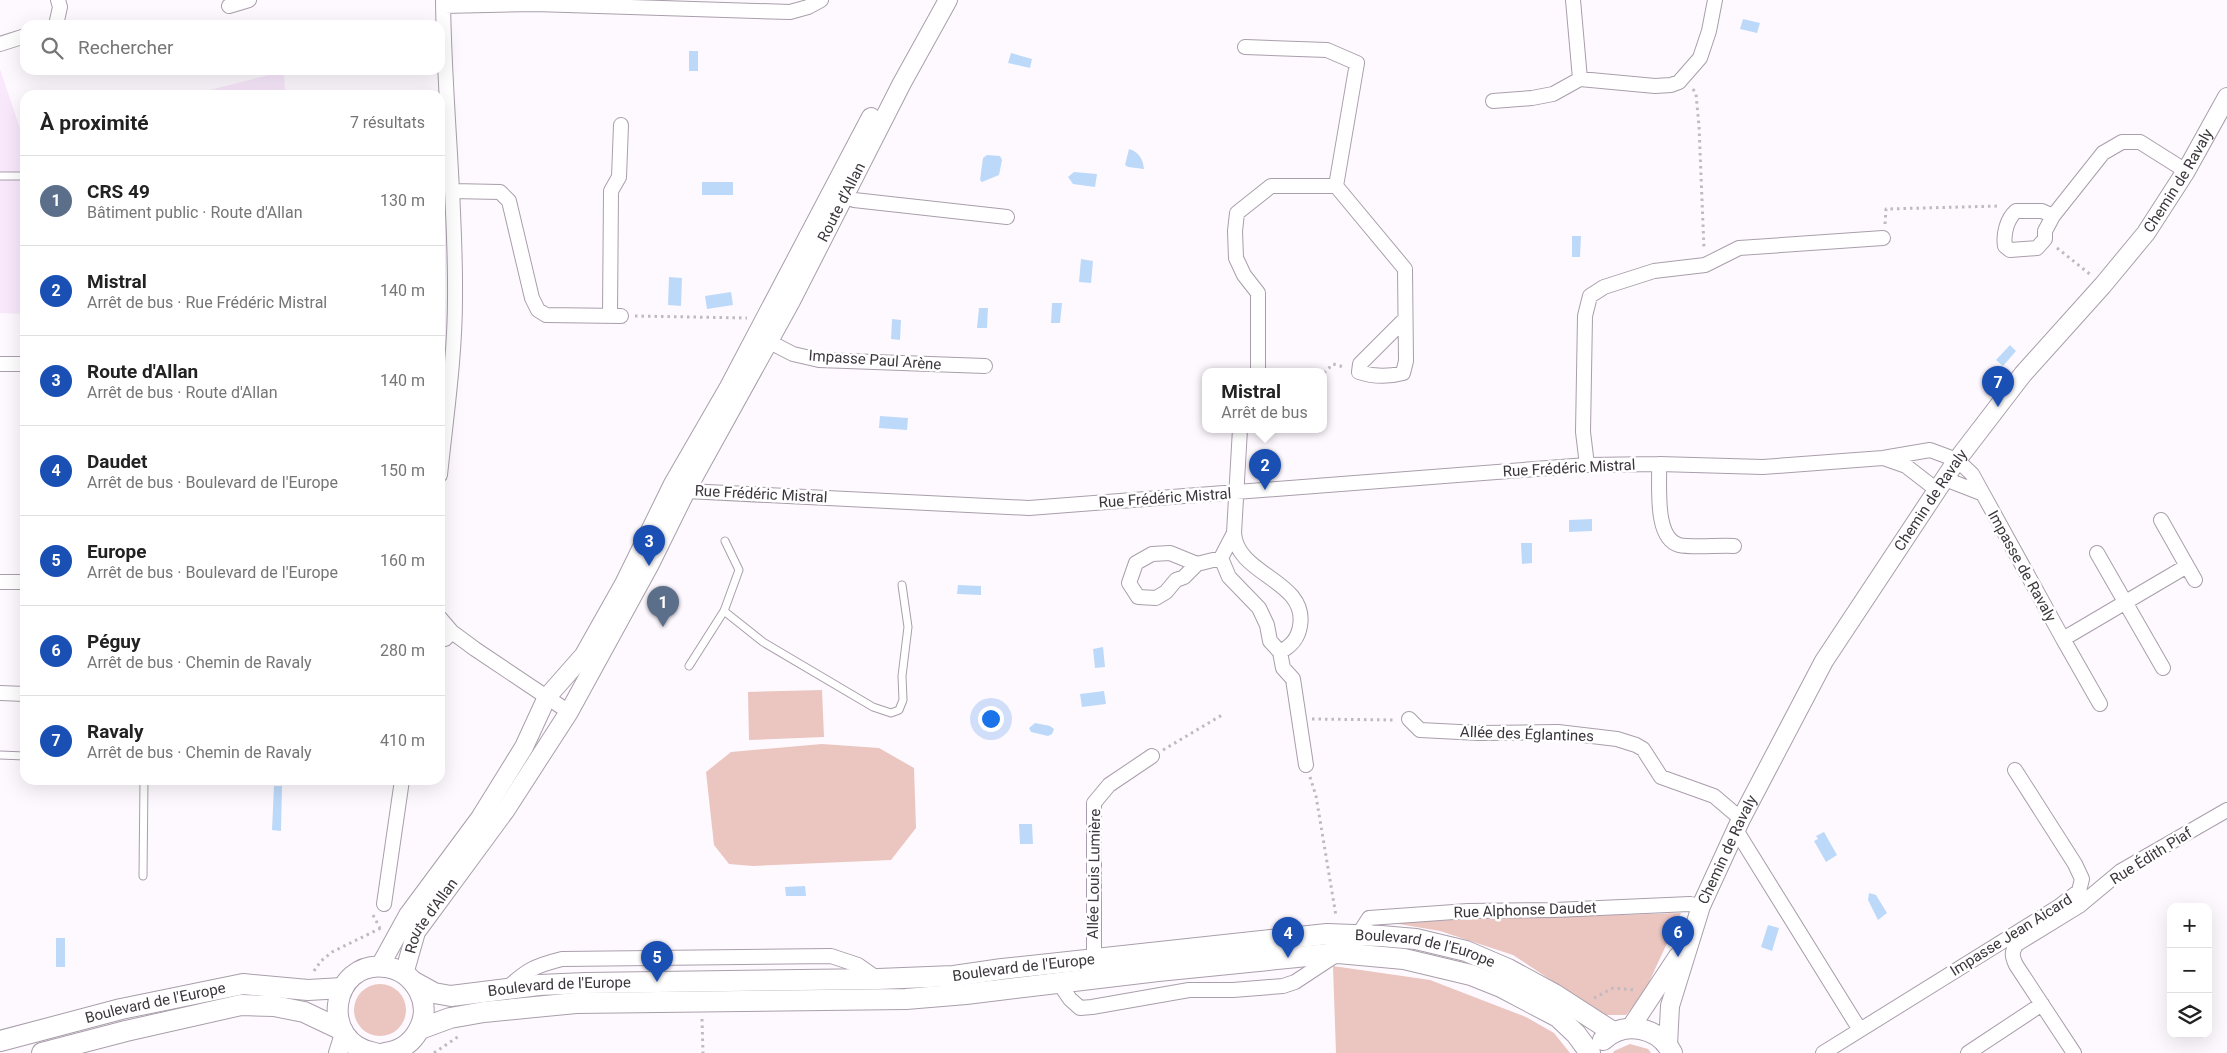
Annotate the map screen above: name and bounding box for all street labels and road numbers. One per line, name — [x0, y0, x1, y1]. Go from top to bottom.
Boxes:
street label: Chemin de Ravaly — [2140, 126, 2217, 236]
street label: Route d'Allan — [814, 159, 869, 245]
street label: Impasse Paul Arène — [808, 346, 942, 374]
street label: Chemin de Ravaly — [1890, 446, 1971, 554]
street label: Rue Frédéric Mistral — [1502, 456, 1636, 480]
street label: Rue Frédéric Mistral — [694, 482, 828, 506]
street label: Rue Frédéric Mistral — [1098, 484, 1232, 512]
street label: Impasse de Ravaly — [1984, 507, 2060, 625]
street label: Allée des Églantines — [1460, 723, 1594, 745]
street label: Chemin de Ravaly — [1694, 792, 1761, 907]
street label: Allée Louis Lumière — [1084, 809, 1104, 939]
street label: Rue Édith Piaf — [2107, 823, 2196, 888]
street label: Route d'Allan — [401, 875, 462, 956]
street label: Impasse Jean Aicard — [1947, 890, 2075, 980]
street label: Rue Alphonse Daudet — [1453, 899, 1597, 921]
street label: Boulevard de l'Europe — [1355, 926, 1498, 971]
street label: Boulevard de l'Europe — [951, 950, 1096, 985]
street label: Boulevard de l'Europe — [487, 973, 631, 1000]
street label: Boulevard de l'Europe — [83, 979, 227, 1027]

